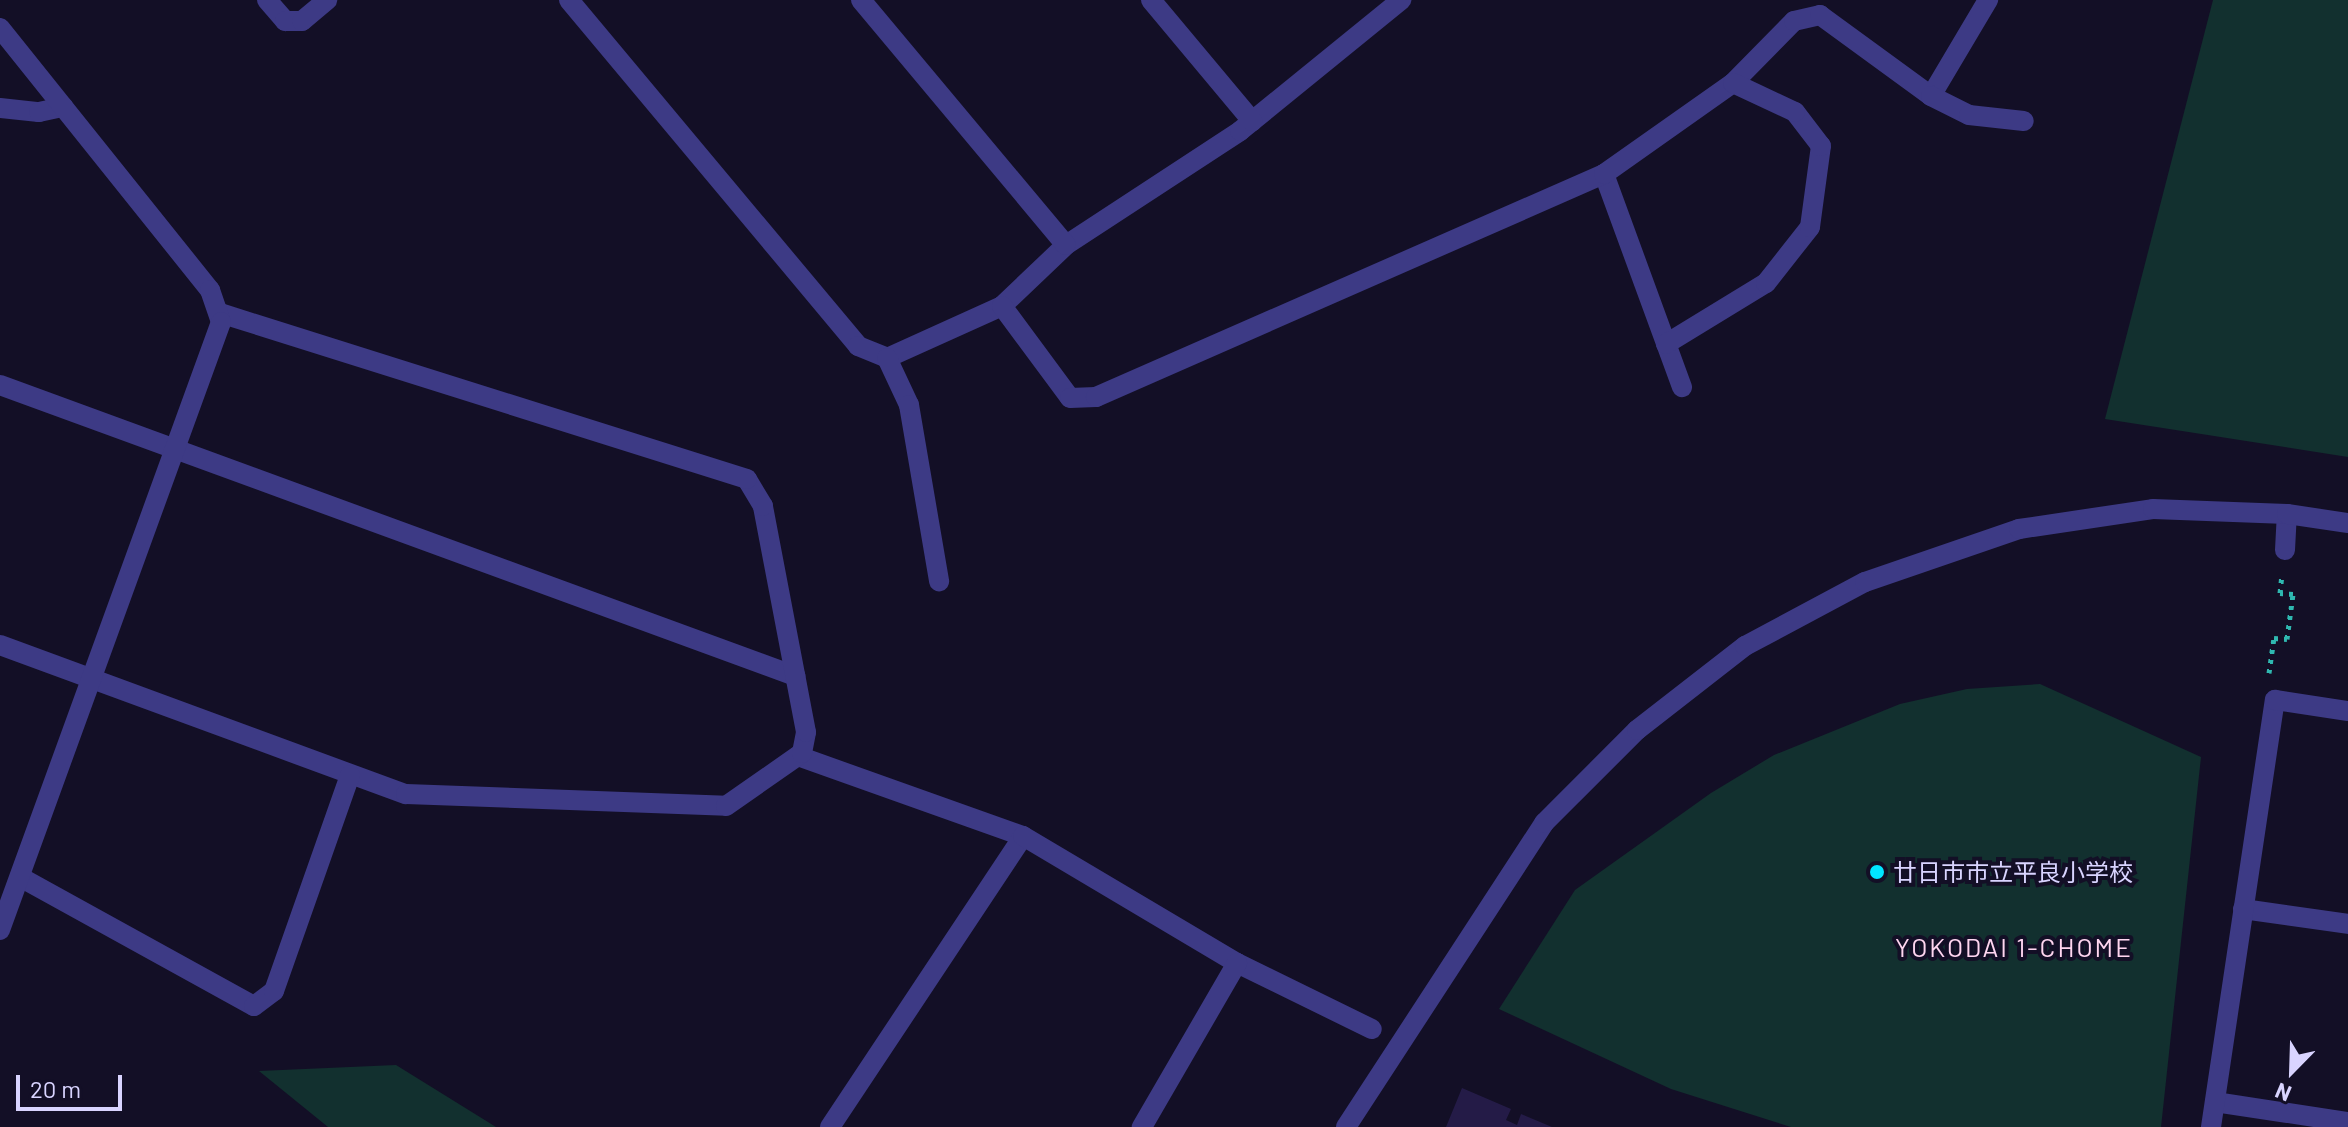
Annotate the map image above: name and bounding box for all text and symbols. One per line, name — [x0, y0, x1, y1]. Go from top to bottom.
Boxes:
place label: 廿日市市立平良小学校 — [1893, 858, 2133, 886]
marker: 廿日市市立平良小学校 — [1868, 863, 1886, 881]
district label: YOKODAI 1-CHOME — [1895, 931, 2133, 963]
north arrow — [2252, 1031, 2332, 1111]
scale bar — [20, 1059, 126, 1109]
text: 20 m — [30, 1074, 81, 1103]
text: N — [2271, 1078, 2294, 1108]

